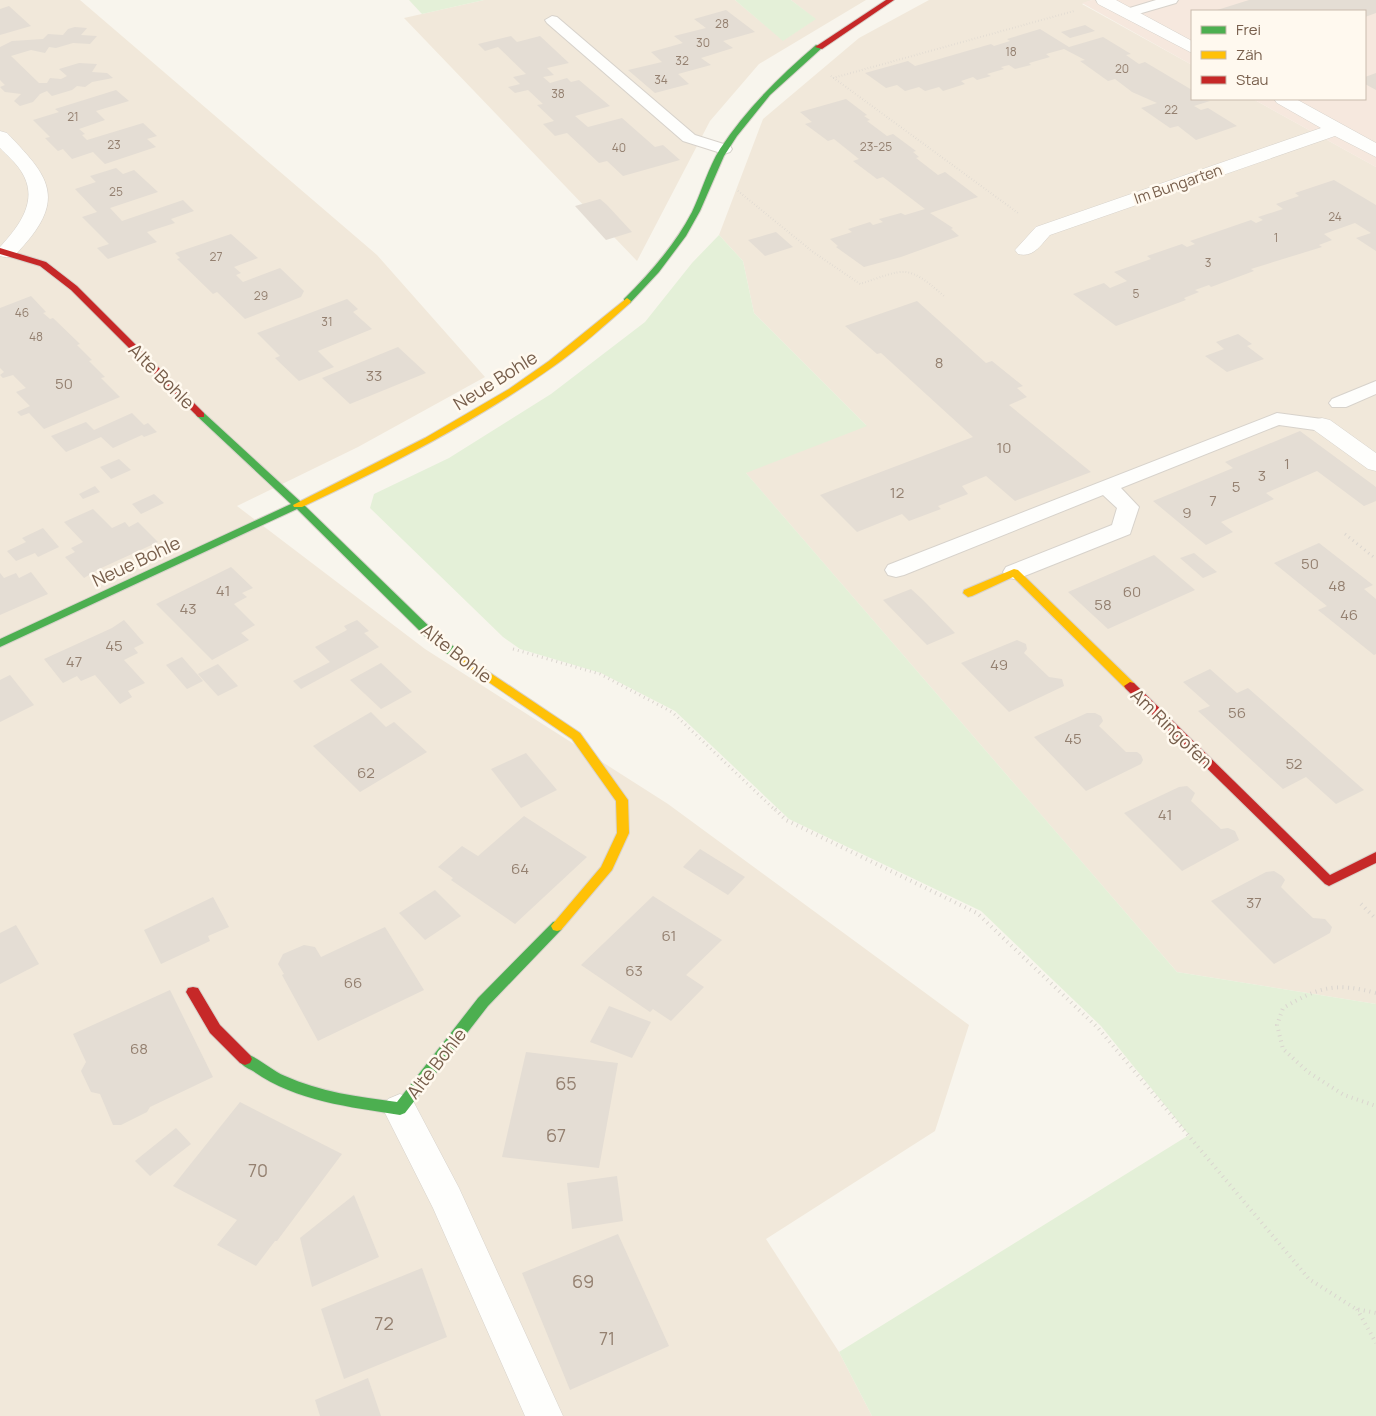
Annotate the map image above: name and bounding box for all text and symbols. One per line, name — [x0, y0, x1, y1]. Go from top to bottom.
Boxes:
legend — [1191, 10, 1366, 100]
house number: 28 — [715, 15, 729, 32]
text: Frei — [1236, 19, 1261, 40]
house number: 30 — [696, 34, 710, 51]
house number: 18 — [1005, 43, 1017, 60]
text: Zäh — [1236, 44, 1263, 65]
house number: 32 — [675, 52, 689, 69]
house number: 20 — [1115, 60, 1129, 77]
text: Stau — [1236, 69, 1269, 90]
house number: 34 — [654, 71, 668, 88]
house number: 38 — [551, 85, 565, 102]
house number: 22 — [1164, 101, 1178, 118]
house number: 21 — [67, 108, 79, 125]
house number: 23 — [107, 136, 121, 153]
house number: 23-25 — [860, 138, 892, 155]
house number: 40 — [612, 139, 626, 156]
street label: Im Bungarten — [1131, 159, 1225, 209]
house number: 25 — [109, 183, 123, 200]
house number: 24 — [1328, 208, 1342, 225]
house number: 1 — [1274, 229, 1278, 246]
house number: 27 — [210, 248, 222, 265]
house number: 3 — [1205, 254, 1211, 271]
house number: 5 — [1133, 285, 1140, 302]
house number: 29 — [254, 287, 268, 304]
house number: 46 — [15, 304, 29, 321]
house number: 31 — [321, 313, 333, 330]
house number: 48 — [29, 328, 43, 345]
street label: Alte Bohle — [124, 338, 200, 414]
street label: Neue Bohle — [448, 345, 542, 415]
house number: 8 — [935, 352, 943, 373]
house number: 33 — [366, 365, 382, 386]
house number: 50 — [55, 373, 73, 394]
house number: 10 — [997, 437, 1012, 458]
house number: 1 — [1284, 453, 1290, 474]
house number: 3 — [1258, 465, 1266, 486]
house number: 5 — [1232, 476, 1240, 497]
house number: 12 — [890, 482, 904, 503]
house number: 7 — [1209, 490, 1217, 511]
house number: 9 — [1182, 502, 1192, 523]
street label: Neue Bohle — [88, 530, 184, 592]
house number: 50 — [1301, 553, 1319, 574]
house number: 48 — [1328, 575, 1346, 596]
house number: 41 — [216, 580, 230, 601]
house number: 60 — [1123, 581, 1141, 602]
house number: 58 — [1094, 594, 1112, 615]
house number: 43 — [179, 598, 197, 619]
house number: 46 — [1340, 604, 1358, 625]
street label: Alte Bohle — [417, 618, 497, 688]
house number: 45 — [105, 635, 123, 656]
house number: 47 — [66, 651, 82, 672]
house number: 49 — [990, 654, 1008, 675]
street label: Am Ringofen — [1126, 683, 1218, 773]
house number: 56 — [1228, 702, 1246, 723]
house number: 45 — [1064, 728, 1082, 749]
house number: 52 — [1286, 753, 1302, 774]
house number: 62 — [357, 762, 375, 783]
house number: 41 — [1158, 804, 1172, 825]
house number: 64 — [511, 858, 529, 879]
house number: 37 — [1246, 892, 1262, 913]
house number: 61 — [662, 925, 676, 946]
house number: 63 — [625, 960, 643, 981]
house number: 66 — [344, 972, 362, 993]
street label: Alte Bohle — [401, 1023, 471, 1103]
house number: 68 — [130, 1038, 148, 1059]
house number: 65 — [555, 1071, 577, 1095]
house number: 67 — [546, 1123, 566, 1147]
house number: 70 — [248, 1158, 268, 1182]
house number: 69 — [572, 1269, 594, 1293]
house number: 72 — [374, 1311, 394, 1335]
house number: 71 — [599, 1326, 615, 1350]

